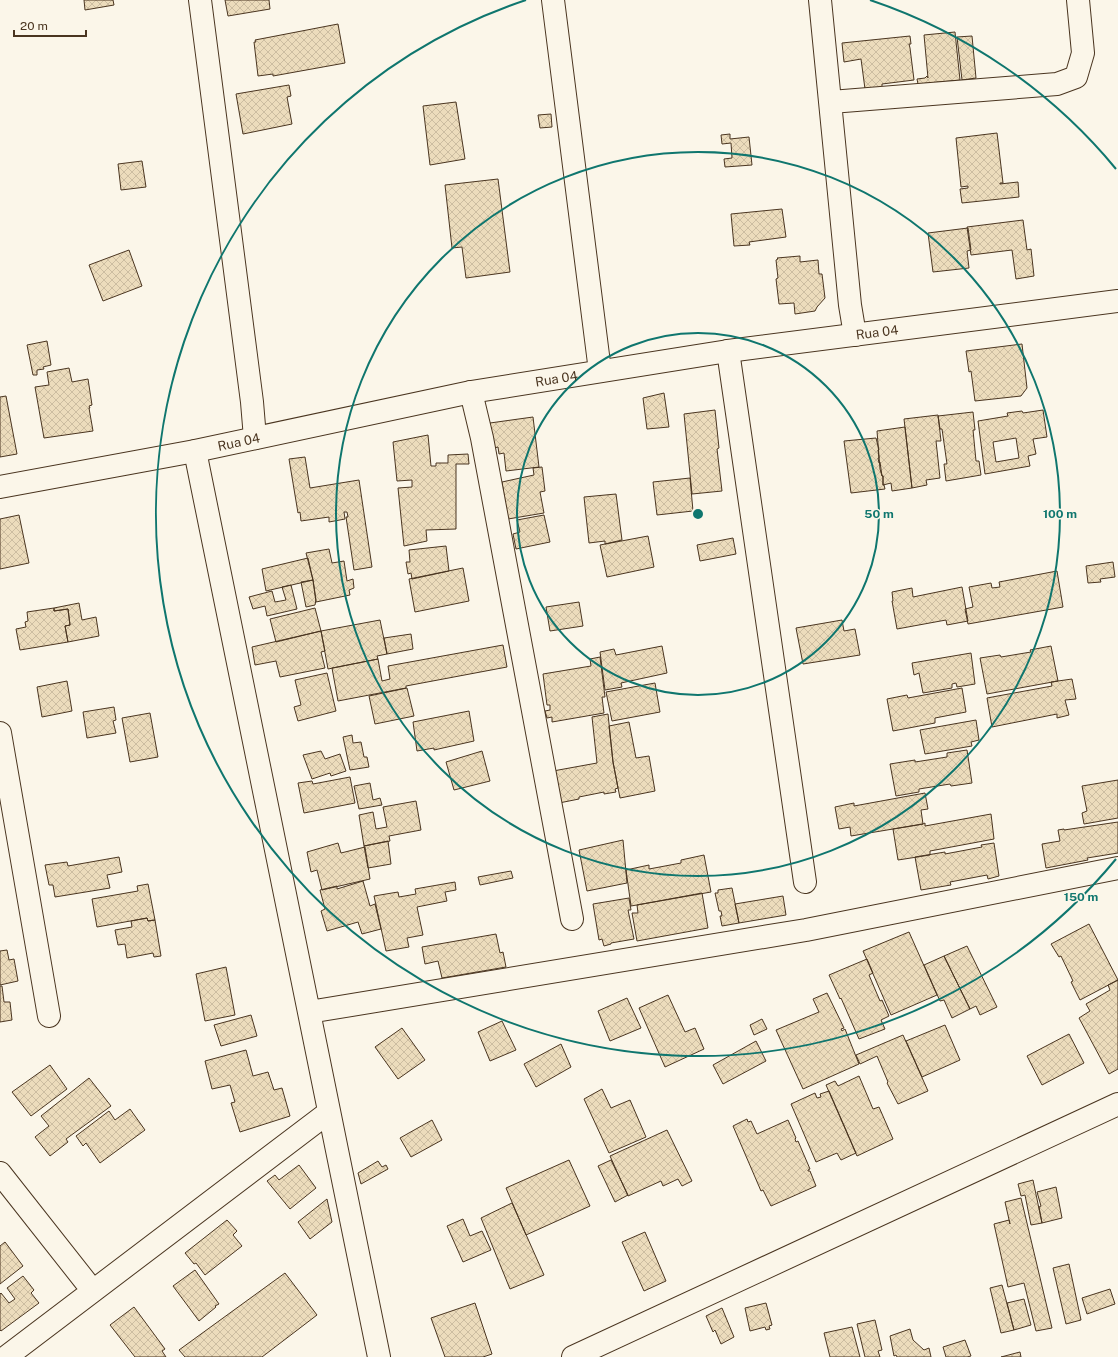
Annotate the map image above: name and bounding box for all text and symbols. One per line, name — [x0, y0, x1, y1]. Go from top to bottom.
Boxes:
scale bar — [14, 12, 86, 38]
text: 20 m — [20, 19, 48, 33]
street label: Rua 04 — [855, 322, 899, 343]
street label: Rua 04 — [534, 368, 579, 390]
street label: Rua 04 — [216, 430, 261, 454]
centre of rings — [691, 507, 705, 521]
text: 50 m — [864, 507, 894, 521]
text: 100 m — [1043, 507, 1077, 521]
text: 150 m — [1064, 890, 1098, 904]

